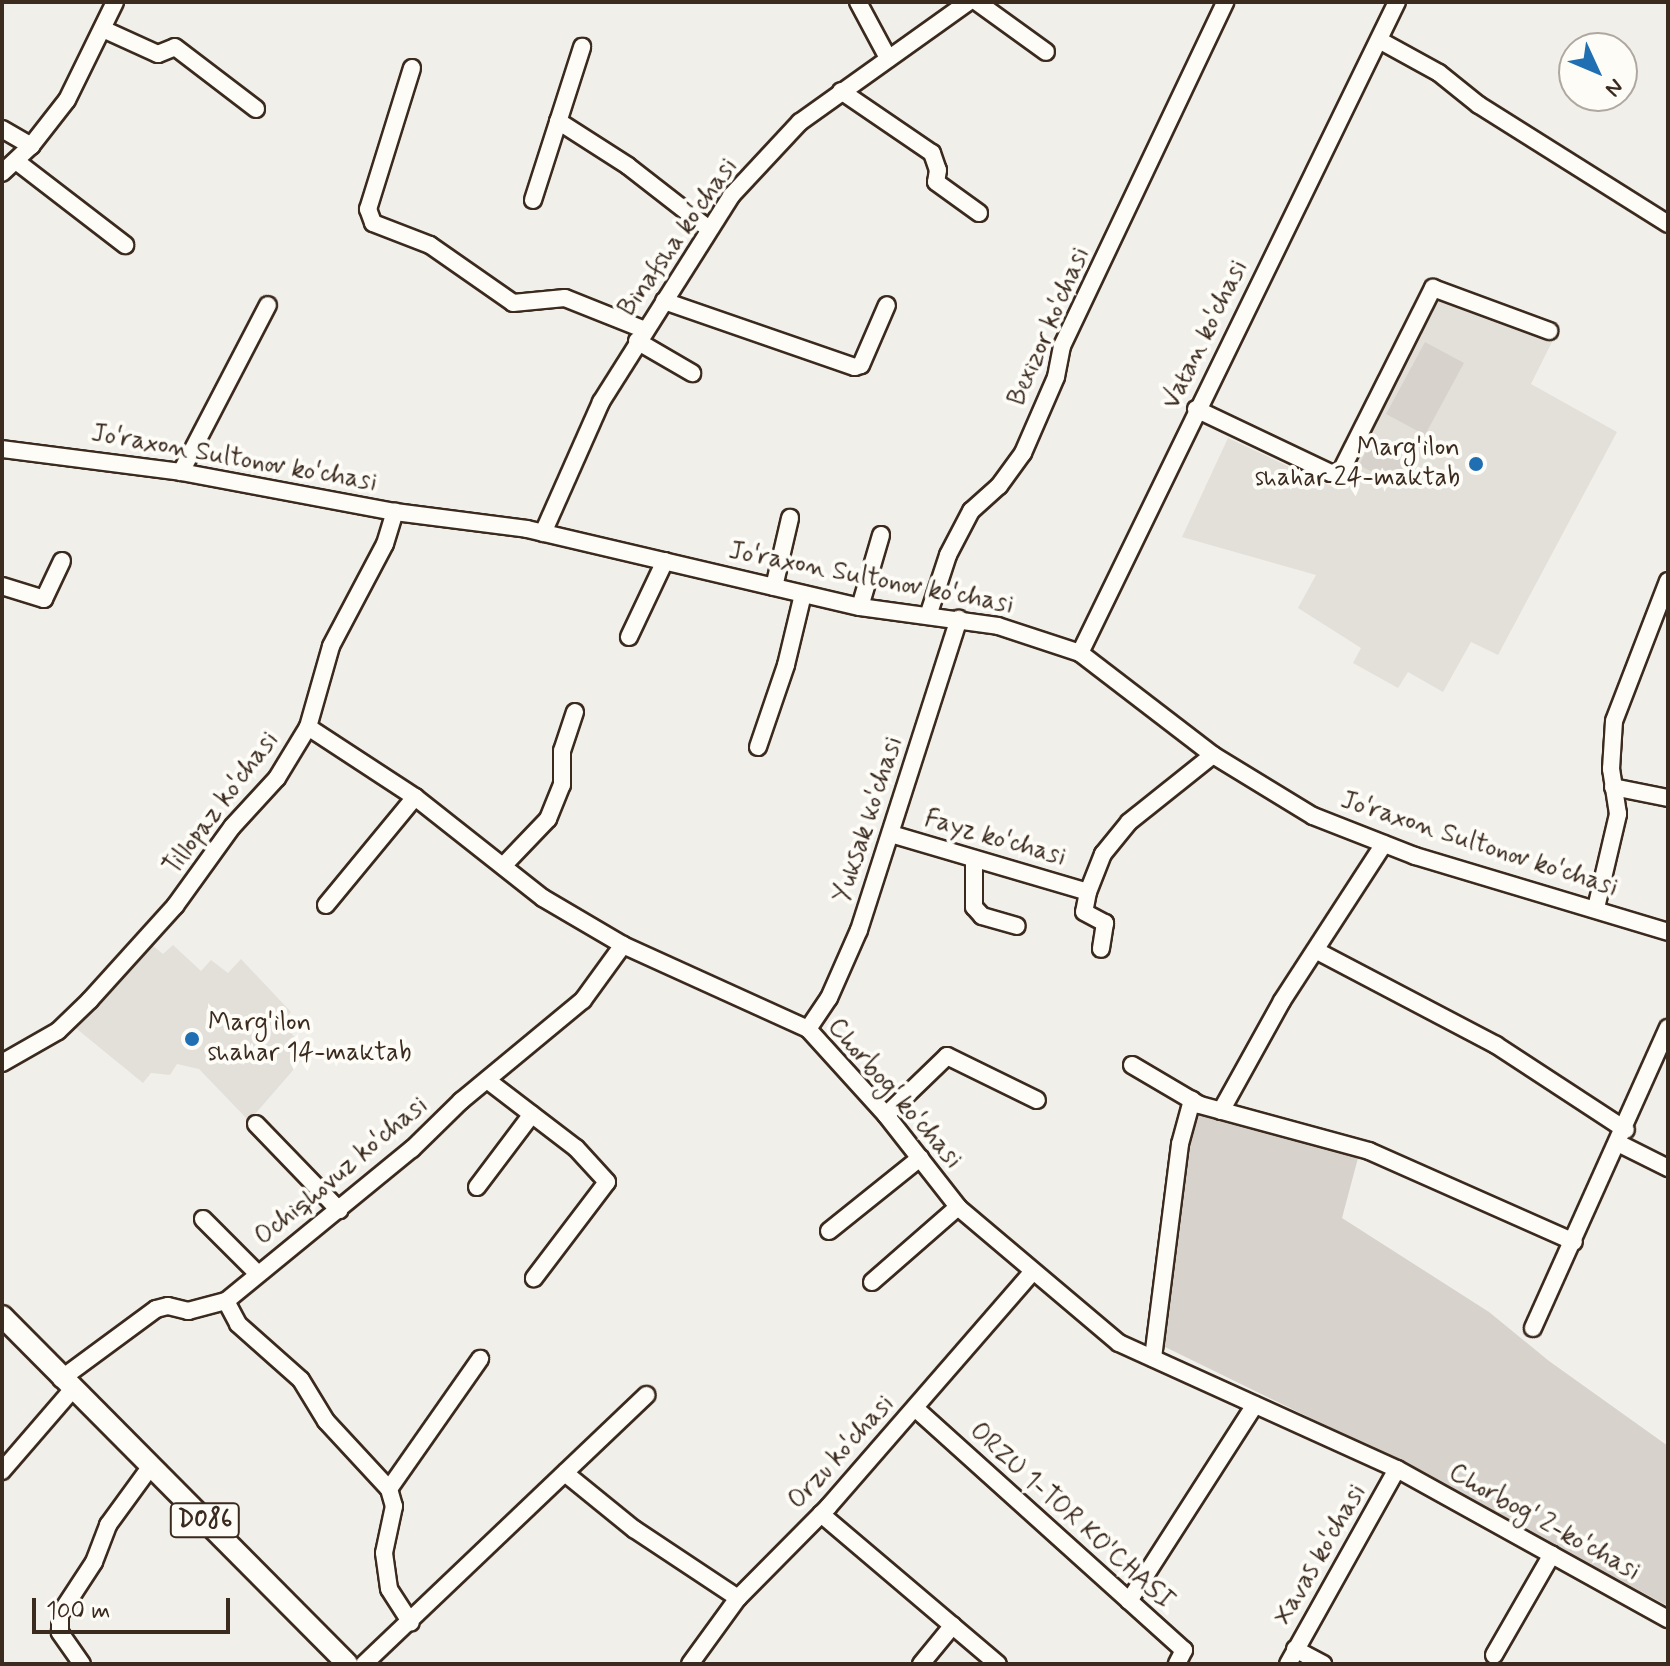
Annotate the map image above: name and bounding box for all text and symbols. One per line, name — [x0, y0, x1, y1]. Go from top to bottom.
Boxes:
north arrow — [1558, 32, 1638, 112]
text: N — [1599, 72, 1629, 102]
street label: Binafsha koʻchasi — [613, 152, 745, 324]
street label: Bexizor koʻchasi — [1002, 242, 1098, 412]
street label: Vatan koʻchasi — [1156, 255, 1256, 415]
street label: Joʻraxon Sultonov koʻchasi — [90, 419, 378, 499]
place label: Marg'ilon shahar 24-maktab — [1255, 433, 1460, 494]
marker: Marg'ilon shahar 24-maktab — [1467, 455, 1485, 473]
street label: Joʻraxon Sultonov koʻchasi — [728, 536, 1014, 622]
street label: Tillopaz koʻchasi — [158, 726, 286, 882]
street label: Yuksak koʻchasi — [828, 733, 910, 907]
street label: Joʻraxon Sultonov koʻchasi — [1338, 786, 1620, 904]
street label: Fayz koʻchasi — [921, 804, 1069, 874]
place label: Marg'ilon shahar 14-maktab — [208, 1008, 412, 1070]
street label: Chorbogʻ koʻchasi — [820, 1012, 968, 1176]
marker: Marg'ilon shahar 14-maktab — [183, 1030, 201, 1048]
street label: Ochiqhovuz koʻchasi — [249, 1090, 435, 1254]
street label: Orzu koʻchasi — [782, 1389, 902, 1517]
street label: ORZU 1-TOR KO'CHASI — [960, 1415, 1182, 1619]
street label: Chorbogʻ 2-koʻchasi — [1443, 1457, 1645, 1589]
street label: Xavas koʻchasi — [1268, 1479, 1374, 1631]
road number: D086 — [169, 1500, 241, 1540]
scale bar — [36, 1582, 234, 1632]
text: 100 m — [46, 1596, 110, 1627]

